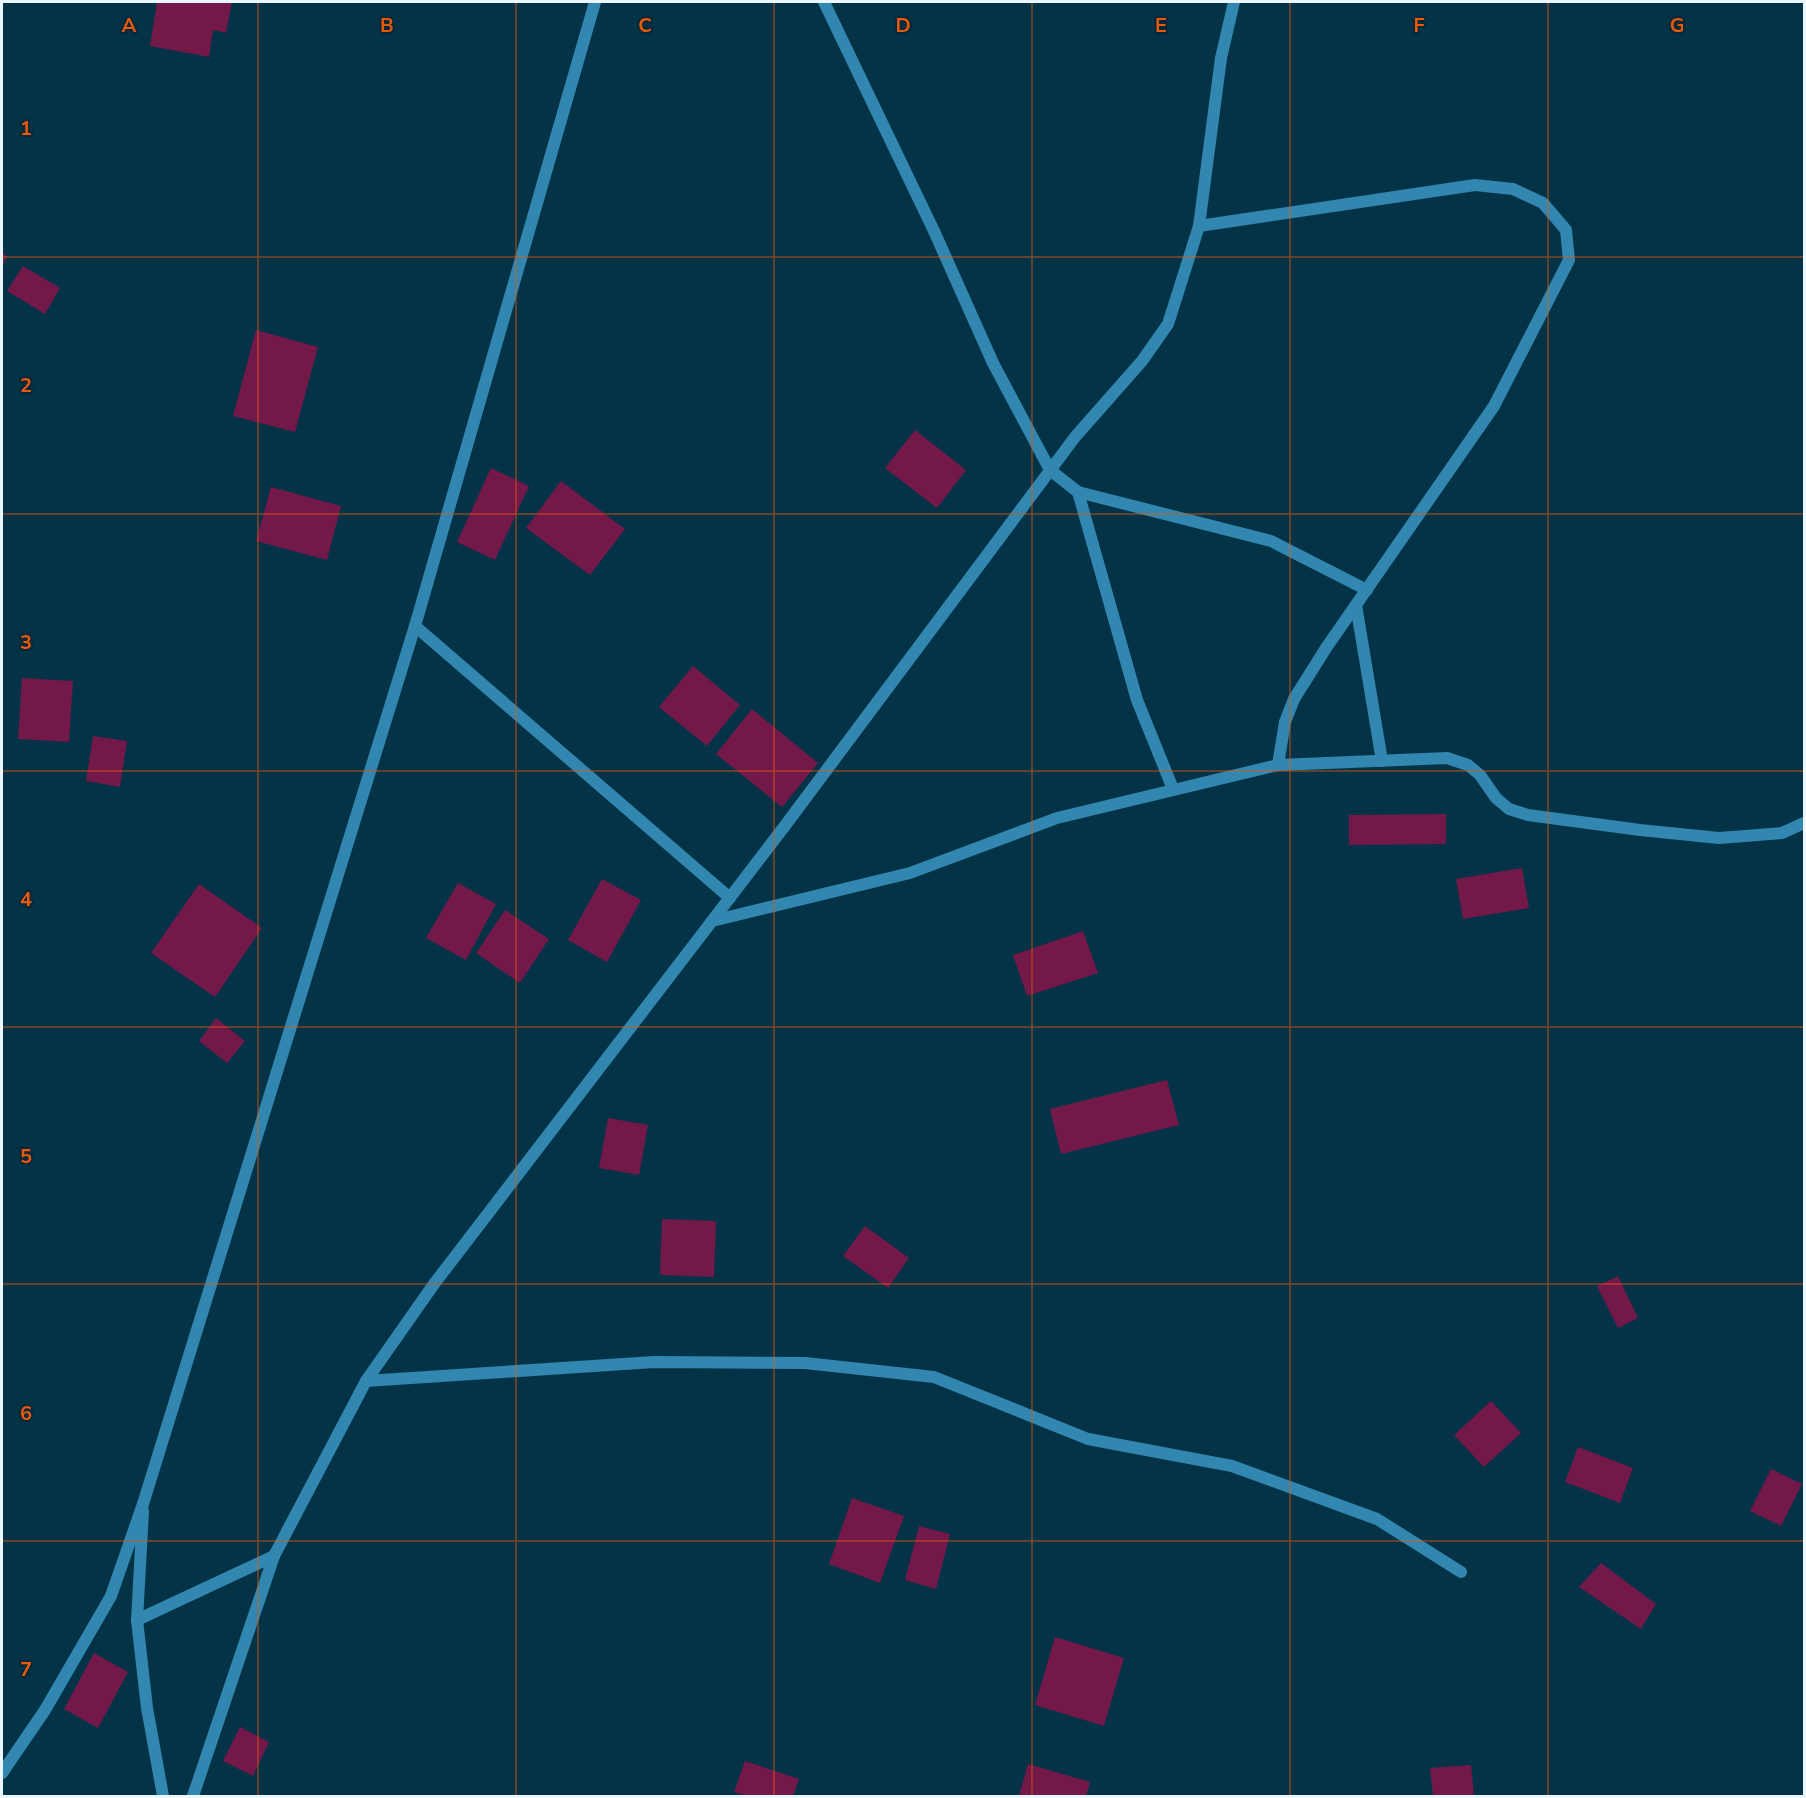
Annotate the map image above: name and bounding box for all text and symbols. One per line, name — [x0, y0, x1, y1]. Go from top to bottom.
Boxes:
text: A — [122, 12, 137, 39]
text: B — [380, 12, 394, 39]
text: C — [638, 12, 652, 39]
text: D — [895, 12, 911, 39]
text: E — [1155, 12, 1167, 39]
text: F — [1413, 12, 1425, 39]
text: G — [1670, 12, 1684, 39]
text: 1 — [20, 115, 32, 142]
text: 2 — [20, 372, 32, 399]
text: 3 — [20, 629, 32, 656]
text: 4 — [20, 886, 32, 913]
text: 5 — [20, 1143, 32, 1170]
text: 6 — [20, 1400, 32, 1427]
text: 7 — [20, 1656, 32, 1683]

